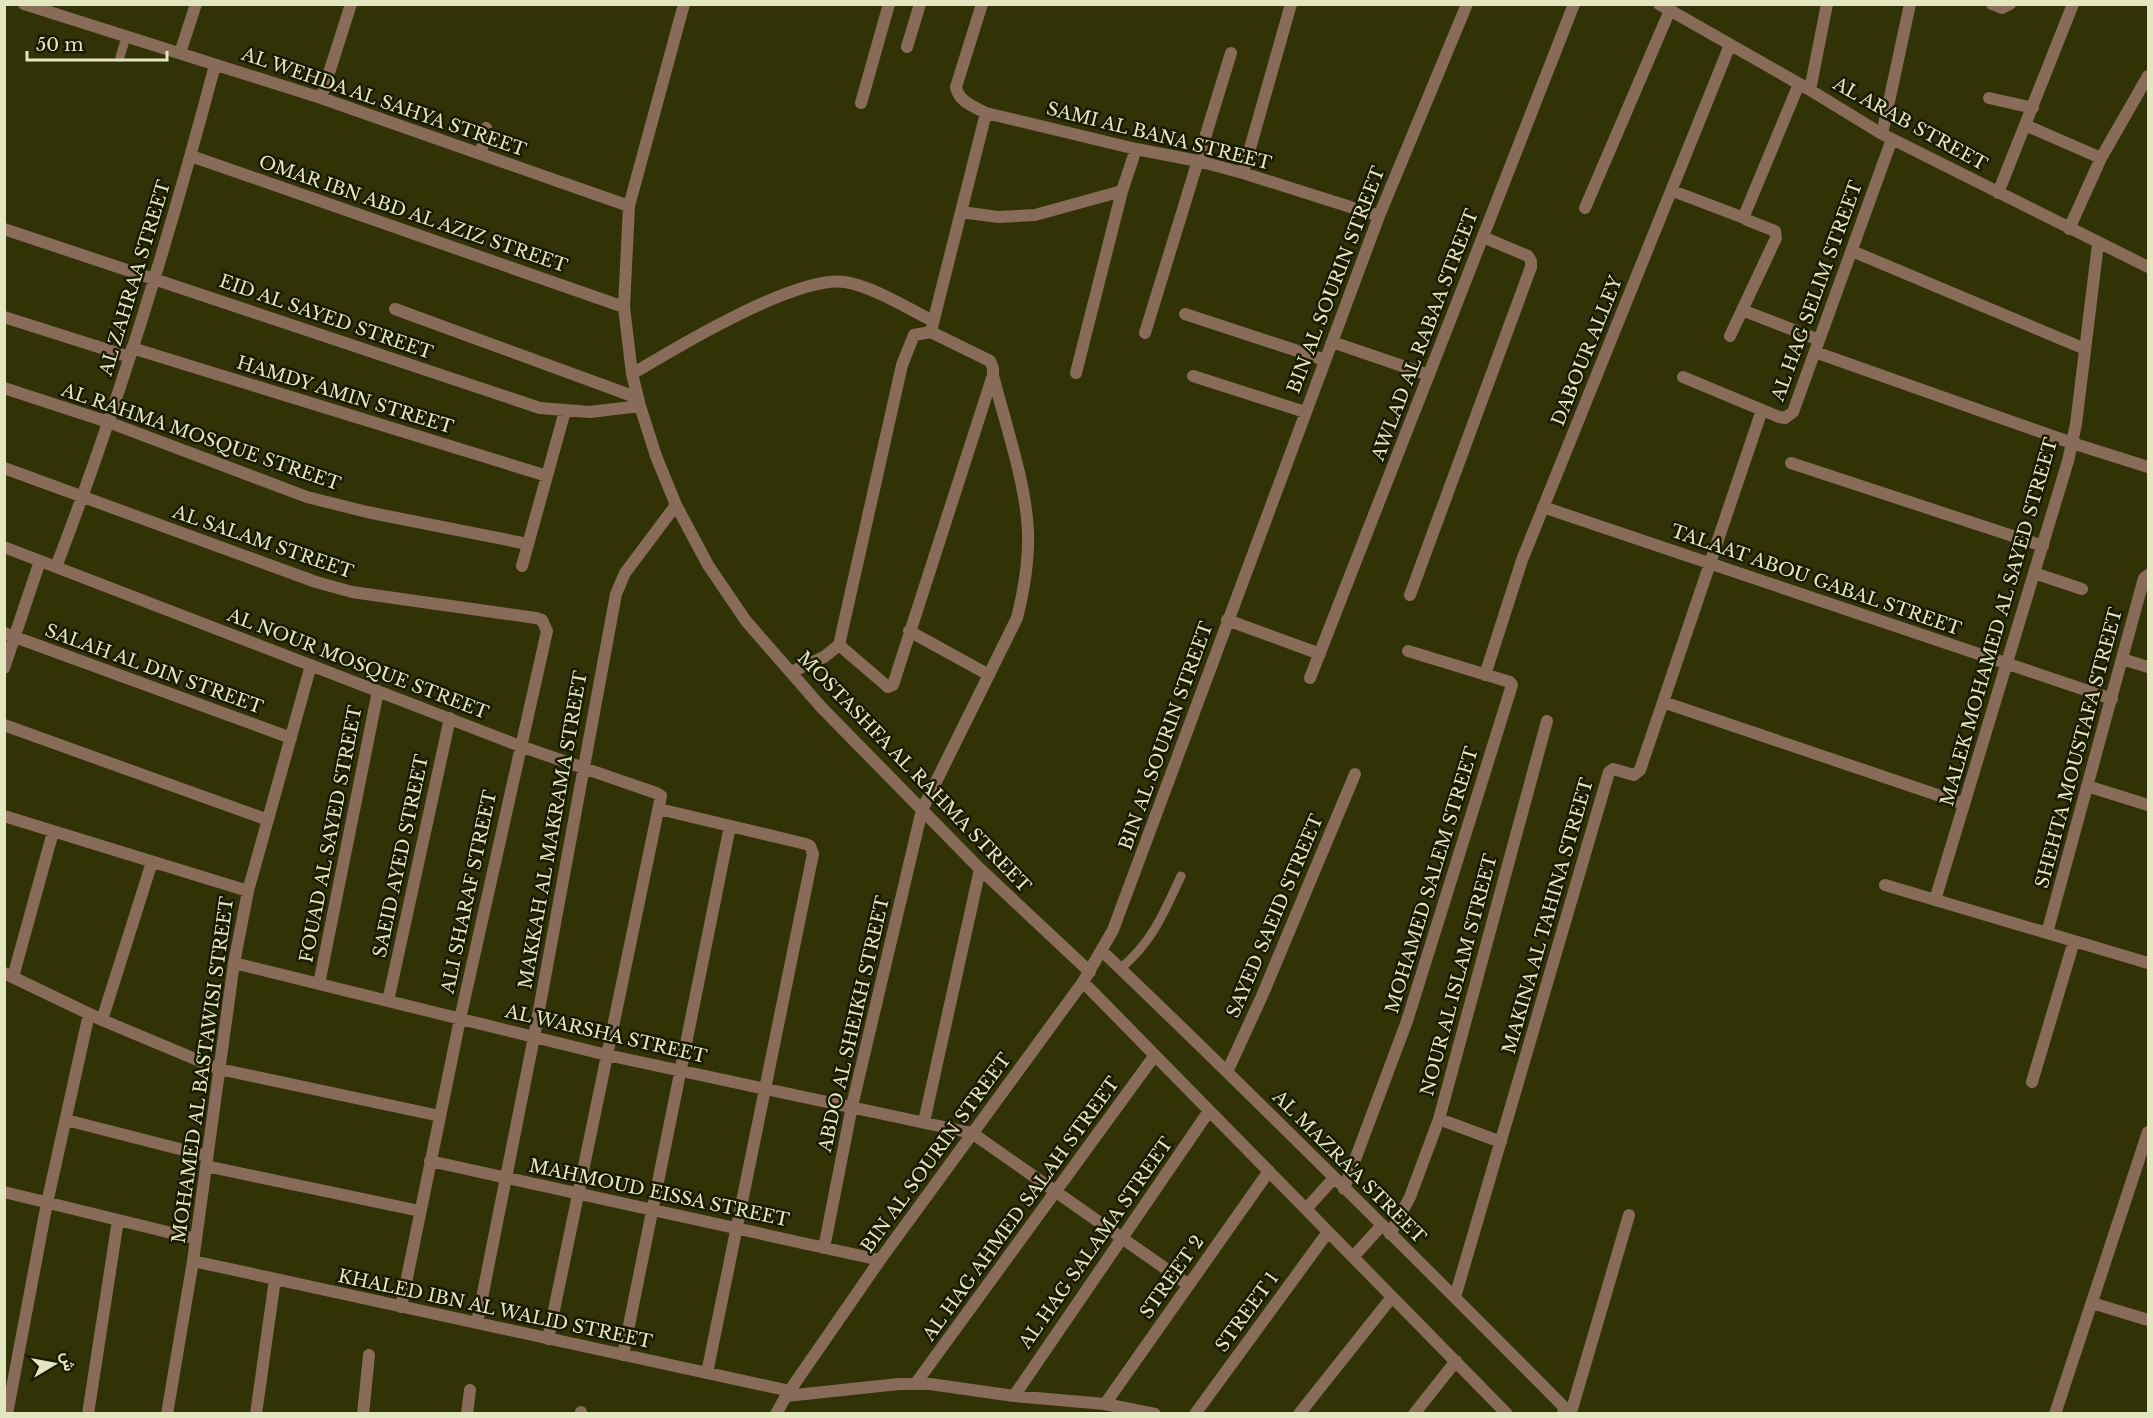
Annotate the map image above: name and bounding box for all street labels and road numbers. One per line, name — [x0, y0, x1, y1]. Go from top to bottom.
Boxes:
street label: AL WEHDA AL SAHYA STREET — [238, 43, 530, 161]
street label: AL ARAB STREET — [1828, 72, 1991, 176]
street label: SAMI AL BANA STREET — [1044, 97, 1274, 175]
street label: OMAR IBN ABD AL AZIZ STREET — [256, 151, 571, 277]
street label: BIN AL SOURIN STREET — [1283, 163, 1390, 397]
street label: AL ZAHRAA STREET — [94, 177, 175, 379]
street label: AL HAG SELIM STREET — [1766, 177, 1867, 405]
street label: AWLAD AL RABAA STREET — [1366, 206, 1483, 465]
street label: EID AL SAYED STREET — [216, 270, 436, 364]
street label: DABOUR ALLEY — [1547, 272, 1627, 429]
street label: HAMDY AMIN STREET — [234, 352, 456, 439]
street label: AL RAHMA MOSQUE STREET — [58, 378, 344, 495]
street label: MALEK MOHAMED AL SAYED STREET — [1936, 435, 2062, 809]
street label: AL SALAM STREET — [169, 500, 357, 583]
street label: TALAAT ABOU GABAL STREET — [1668, 520, 1964, 640]
street label: AL NOUR MOSQUE STREET — [223, 604, 492, 724]
street label: SHEHTA MOUSTAFA STREET — [2031, 605, 2127, 891]
street label: BIN AL SOURIN STREET — [1114, 618, 1218, 853]
street label: SALAH AL DIN STREET — [42, 619, 266, 719]
street label: MOSTASHFA AL RAHMA STREET — [793, 647, 1036, 898]
street label: MAKKAH AL MAKRAMA STREET — [514, 669, 592, 991]
street label: FOUAD AL SAYED STREET — [295, 703, 367, 964]
street label: MOHAMED SALEM STREET — [1381, 744, 1483, 1016]
street label: SAEID AYED STREET — [369, 752, 433, 959]
street label: MAKINA AL TAHINA STREET — [1498, 775, 1598, 1056]
street label: ALI SHARAF STREET — [436, 788, 501, 997]
street label: SAYED SAEID STREET — [1222, 810, 1328, 1021]
street label: NOUR AL ISLAM STREET — [1416, 851, 1502, 1098]
street label: ABDO AL SHEIKH STREET — [814, 893, 894, 1155]
street label: MOHAMED AL BASTAWISI STREET — [168, 895, 238, 1245]
street label: AL WARSHA STREET — [502, 1000, 709, 1068]
street label: BIN AL SOURIN STREET — [856, 1049, 1016, 1257]
street label: AL HAG AHMED SALAH STREET — [917, 1072, 1124, 1346]
street label: AL MAZRA'A STREET — [1267, 1085, 1431, 1249]
street label: AL HAG SALAMA STREET — [1014, 1133, 1178, 1354]
street label: MAHMOUD EISSA STREET — [527, 1155, 792, 1231]
street label: STREET 2 — [1135, 1231, 1209, 1323]
street label: KHALED IBN AL WALID STREET — [336, 1265, 655, 1353]
street label: STREET 1 — [1211, 1268, 1283, 1356]

